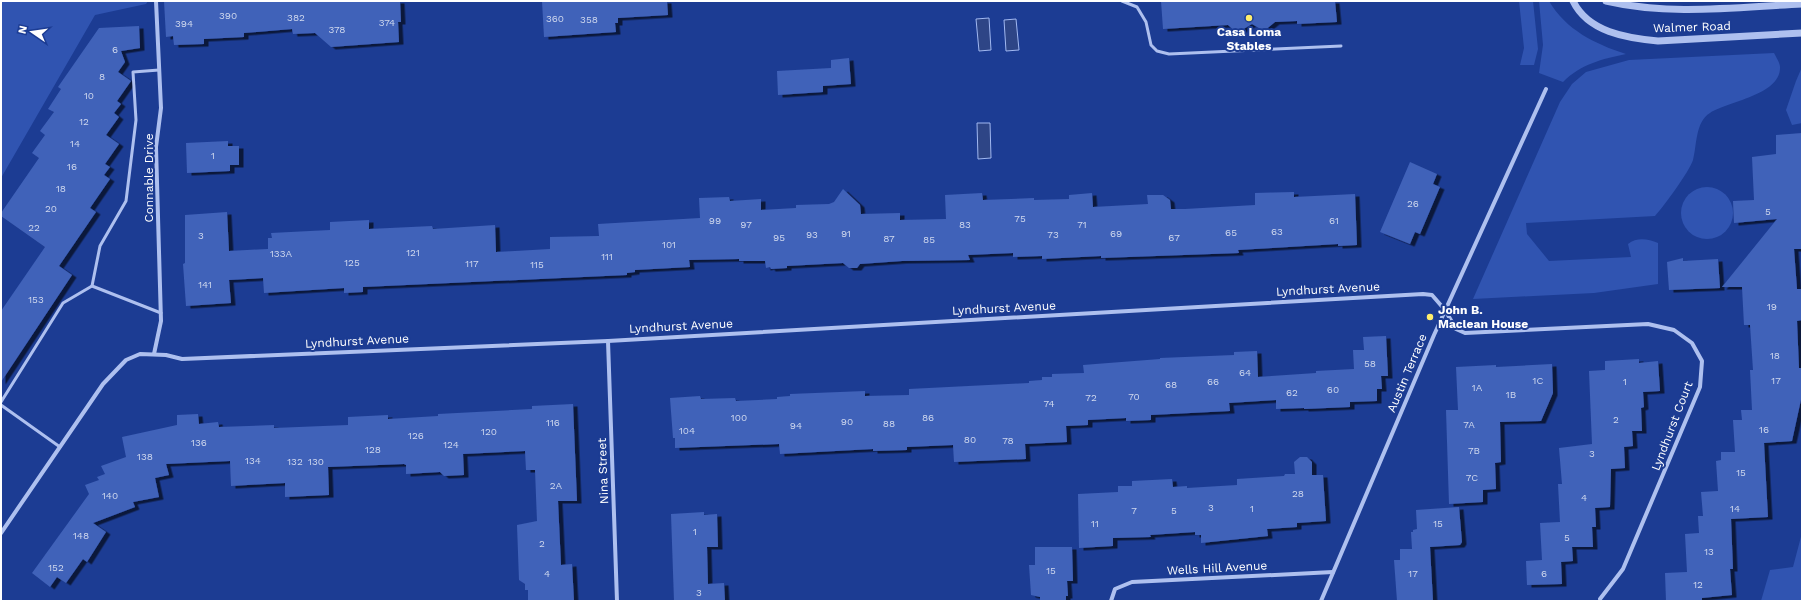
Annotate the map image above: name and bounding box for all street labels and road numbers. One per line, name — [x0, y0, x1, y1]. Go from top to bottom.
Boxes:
street label: Walmer Road — [1653, 19, 1731, 35]
street label: Connable Drive — [142, 133, 156, 223]
street label: Lyndhurst Avenue — [1276, 279, 1380, 299]
street label: Lyndhurst Avenue — [952, 298, 1056, 318]
street label: Lyndhurst Avenue — [629, 316, 733, 336]
street label: Lyndhurst Avenue — [305, 331, 409, 351]
street label: Austin Terrace — [1384, 332, 1430, 414]
street label: Lyndhurst Court — [1649, 379, 1695, 473]
street label: Nina Street — [595, 438, 611, 504]
street label: Wells Hill Avenue — [1166, 558, 1268, 578]

